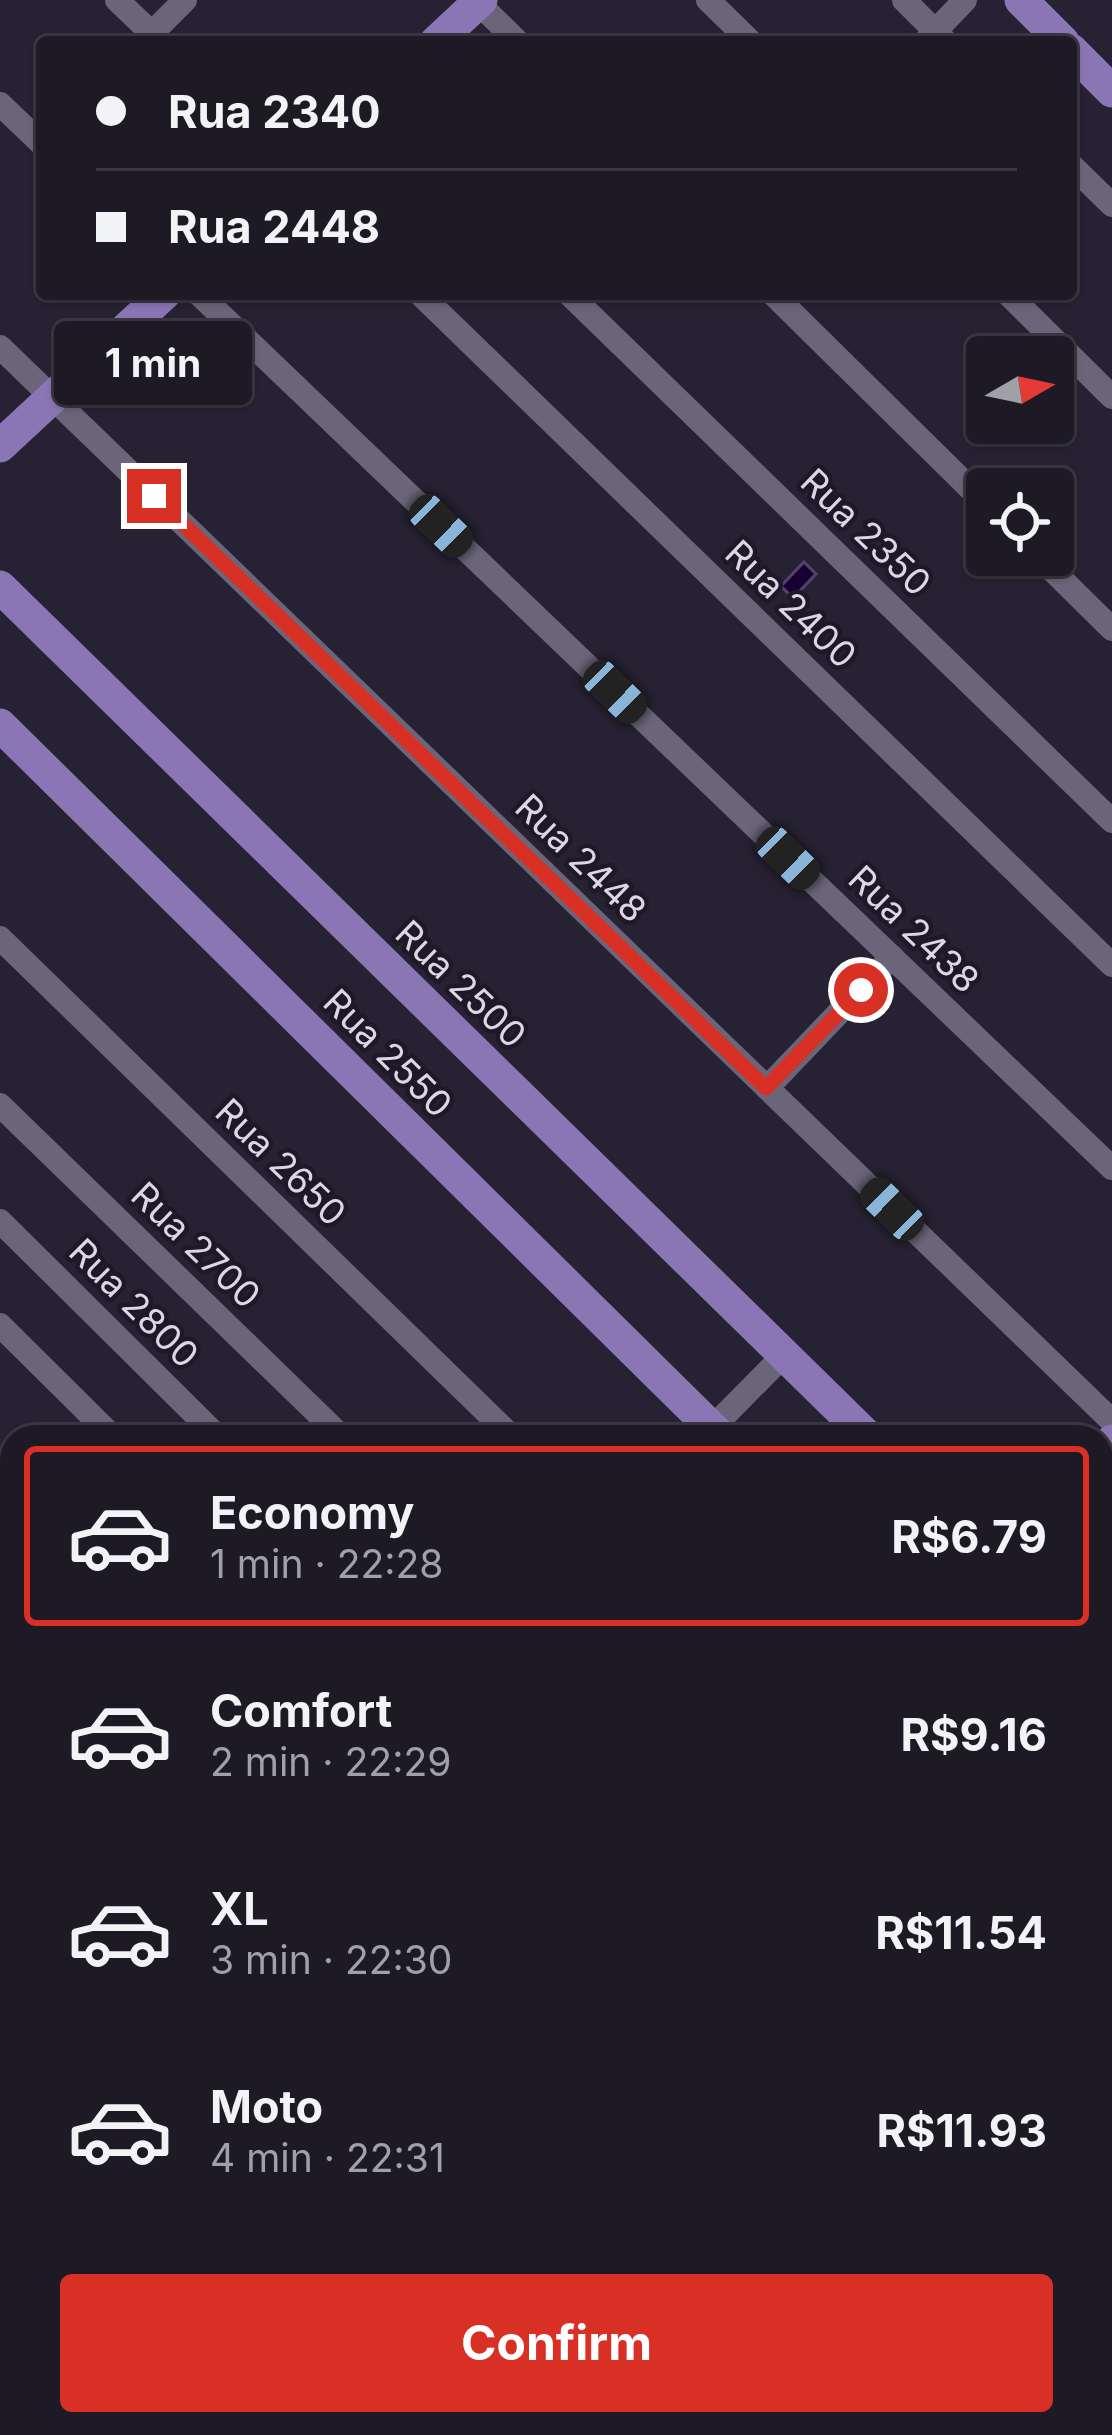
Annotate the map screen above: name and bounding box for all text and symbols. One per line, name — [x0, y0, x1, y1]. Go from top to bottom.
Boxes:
text: Rua 2340 — [168, 84, 381, 139]
text: Rua 2448 — [168, 199, 380, 254]
callout: 1 min — [55, 322, 253, 406]
north arrow — [966, 336, 1074, 444]
map controls — [966, 336, 1074, 576]
text: 1 min — [105, 339, 201, 386]
street label: Rua 2350 — [792, 459, 940, 605]
button: locate — [966, 468, 1074, 576]
route end — [127, 469, 181, 523]
car — [403, 488, 479, 564]
street label: Rua 2400 — [716, 531, 866, 677]
car — [577, 654, 653, 730]
street label: Rua 2448 — [506, 785, 656, 931]
car — [750, 820, 826, 896]
street label: Rua 2438 — [840, 856, 988, 1002]
street label: Rua 2500 — [387, 911, 535, 1057]
route start — [834, 963, 888, 1017]
street label: Rua 2550 — [315, 980, 461, 1126]
street label: Rua 2650 — [207, 1089, 355, 1235]
car — [854, 1171, 930, 1247]
street label: Rua 2700 — [122, 1173, 270, 1317]
street label: Rua 2800 — [60, 1229, 208, 1377]
icon: car — [66, 1482, 174, 1590]
text: Economy — [210, 1485, 414, 1540]
text: R$6.79 — [891, 1509, 1047, 1564]
text: 1 min · 22:28 — [210, 1540, 443, 1587]
icon: car — [66, 1680, 174, 1788]
text: Comfort — [210, 1683, 392, 1738]
text: R$9.16 — [900, 1707, 1047, 1762]
text: 2 min · 22:29 — [210, 1738, 451, 1785]
icon: car — [66, 1878, 174, 1986]
text: XL — [210, 1881, 269, 1936]
text: R$11.54 — [875, 1905, 1047, 1960]
text: 3 min · 22:30 — [210, 1936, 452, 1983]
icon: car — [66, 2076, 174, 2184]
text: Moto — [210, 2079, 323, 2134]
text: R$11.93 — [876, 2103, 1047, 2158]
text: 4 min · 22:31 — [210, 2134, 445, 2181]
button: Confirm — [60, 2274, 1053, 2412]

